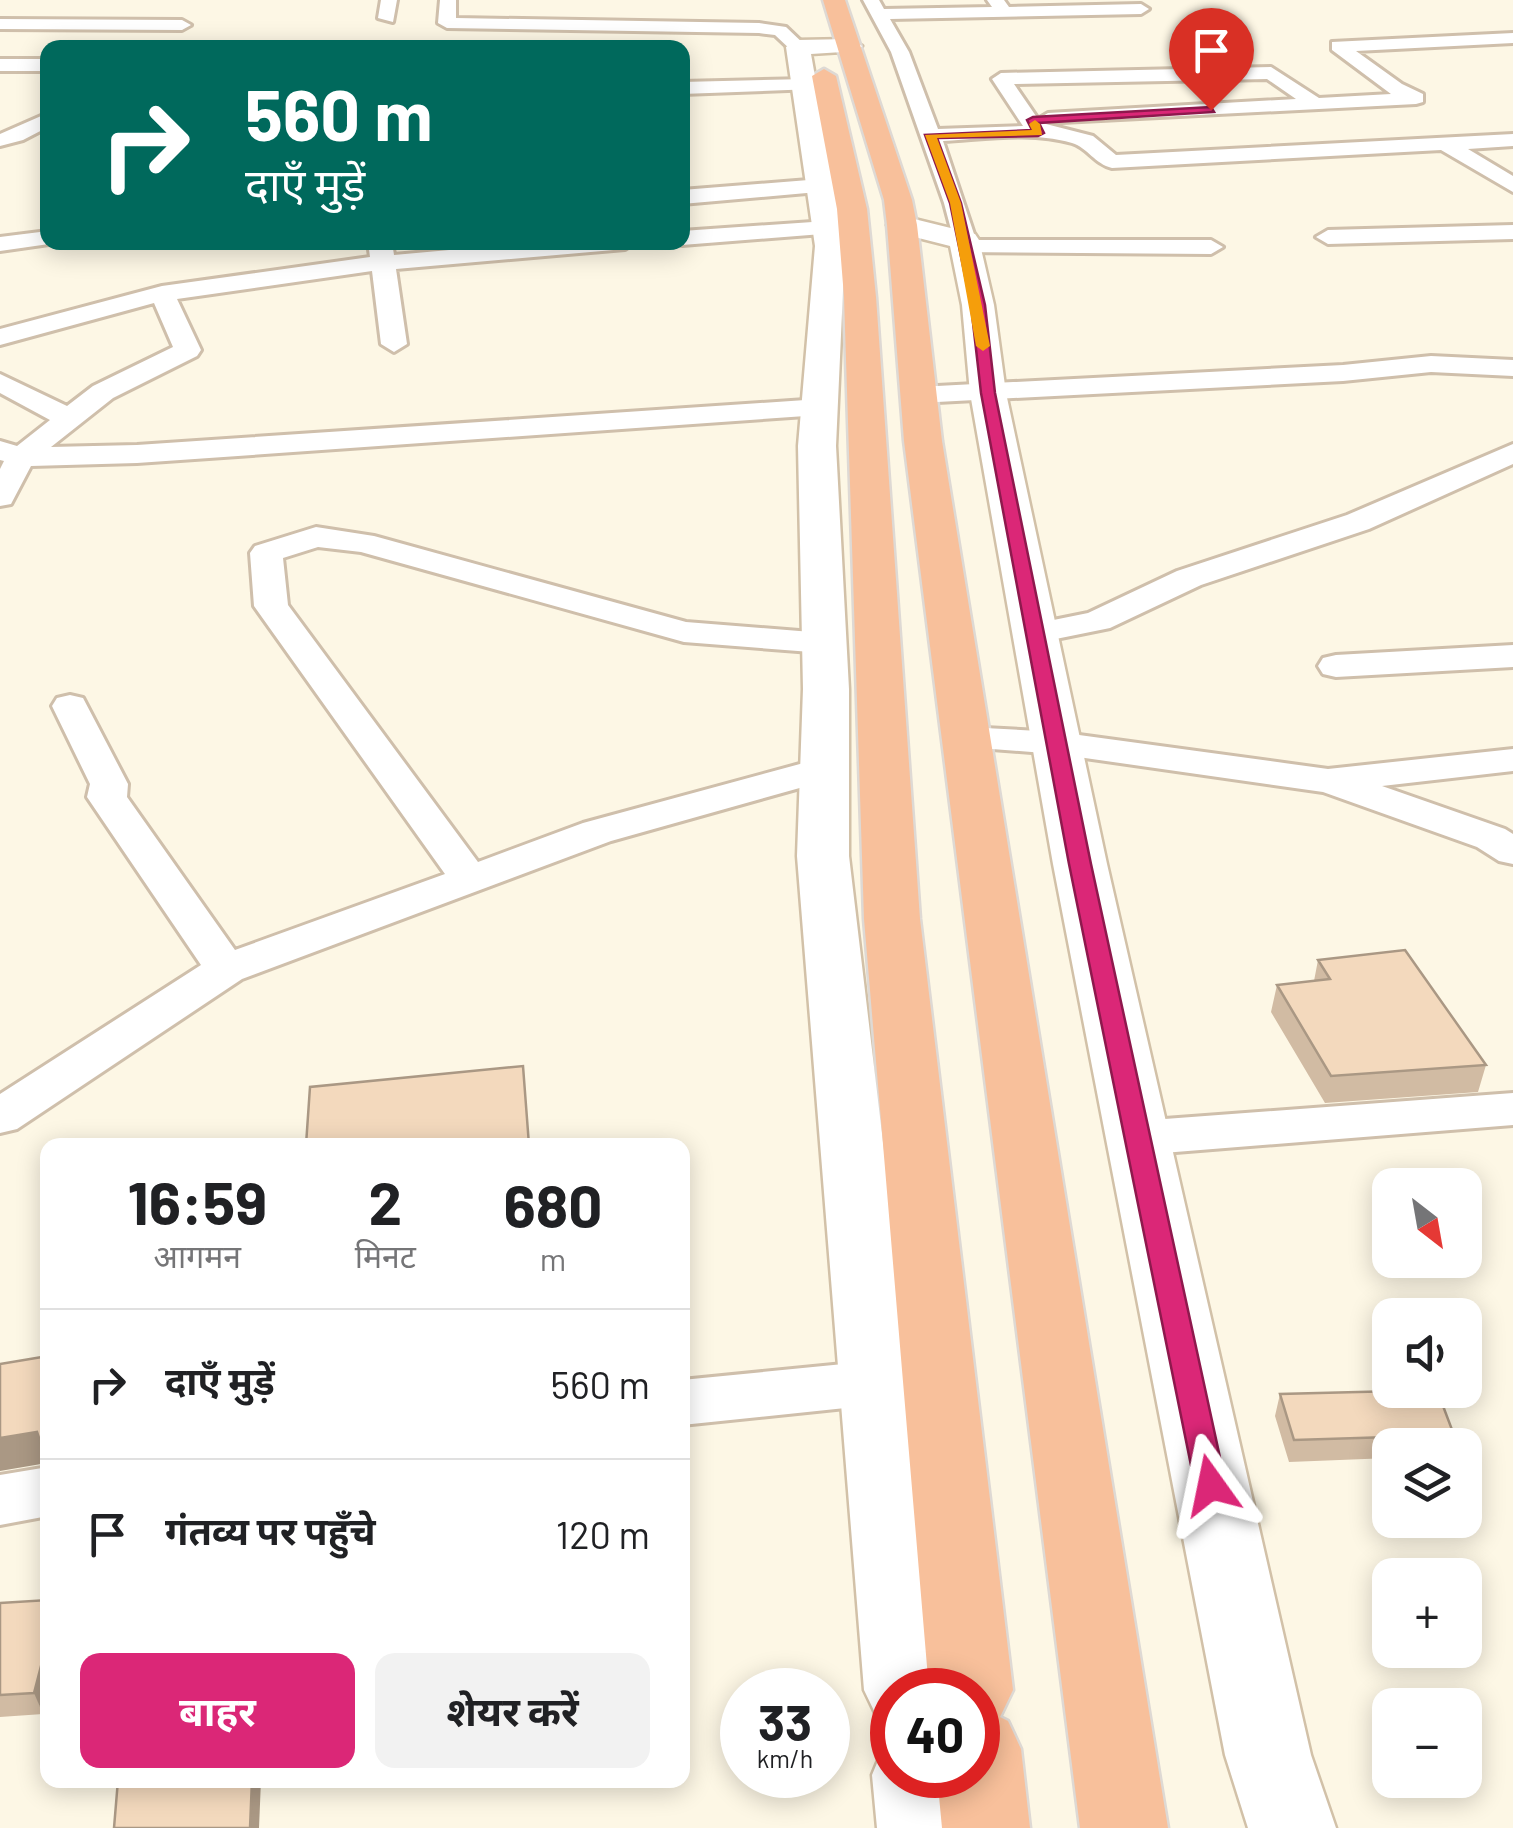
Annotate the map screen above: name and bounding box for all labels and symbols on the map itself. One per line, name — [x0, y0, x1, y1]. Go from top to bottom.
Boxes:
pin — [1169, 8, 1254, 111]
north arrow — [1372, 1168, 1482, 1278]
position arrow — [1159, 1433, 1263, 1537]
speed limit sign: 40 — [870, 1668, 1000, 1798]

